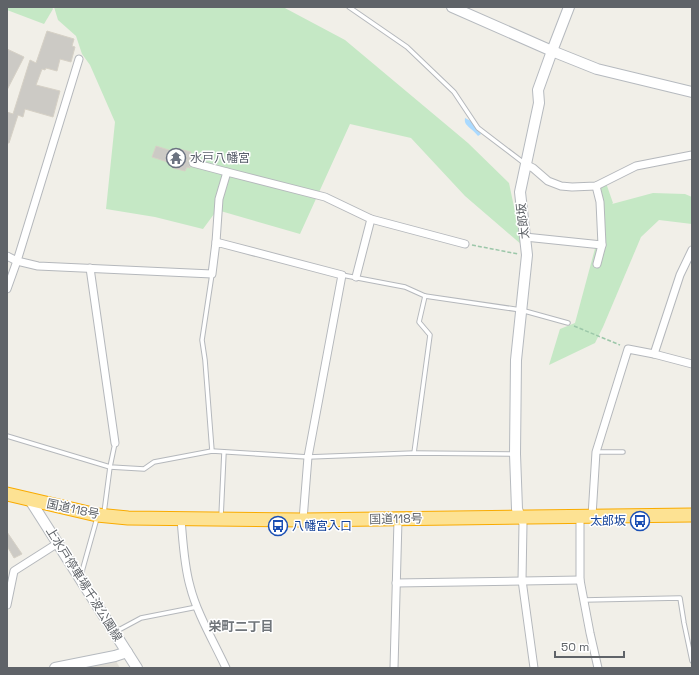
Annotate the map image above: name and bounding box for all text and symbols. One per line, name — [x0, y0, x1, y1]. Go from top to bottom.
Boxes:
temple icon: 水戸八幡宮 — [165, 147, 187, 169]
place label: 水戸八幡宮 — [190, 150, 250, 166]
street label: 太郎坂 — [513, 202, 533, 240]
street label: 国道118号 — [45, 496, 101, 522]
bus stop icon: 太郎坂 — [629, 510, 651, 532]
street label: 国道118号 — [369, 511, 423, 527]
place label: 太郎坂 — [590, 513, 626, 529]
bus stop icon: 八幡宮入口 — [267, 515, 289, 537]
place label: 八幡宮入口 — [292, 518, 352, 534]
street label: 上水戸停車場千波公園線 — [42, 524, 126, 644]
district label: 栄町二丁目 — [208, 618, 274, 635]
scale bar — [555, 633, 624, 659]
text: 50 m — [561, 639, 589, 655]

